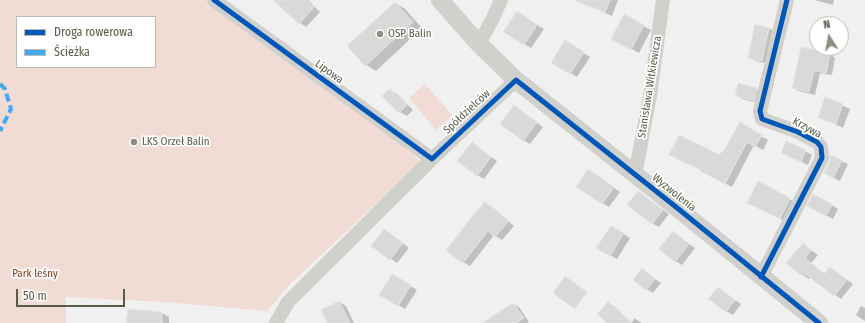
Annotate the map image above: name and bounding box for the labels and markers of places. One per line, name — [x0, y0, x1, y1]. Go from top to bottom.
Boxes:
place label: OSP Balin — [388, 27, 431, 41]
marker: OSP Balin — [375, 29, 385, 39]
place label: LKS Orzeł Balin — [142, 135, 210, 149]
marker: LKS Orzeł Balin — [129, 137, 139, 147]

